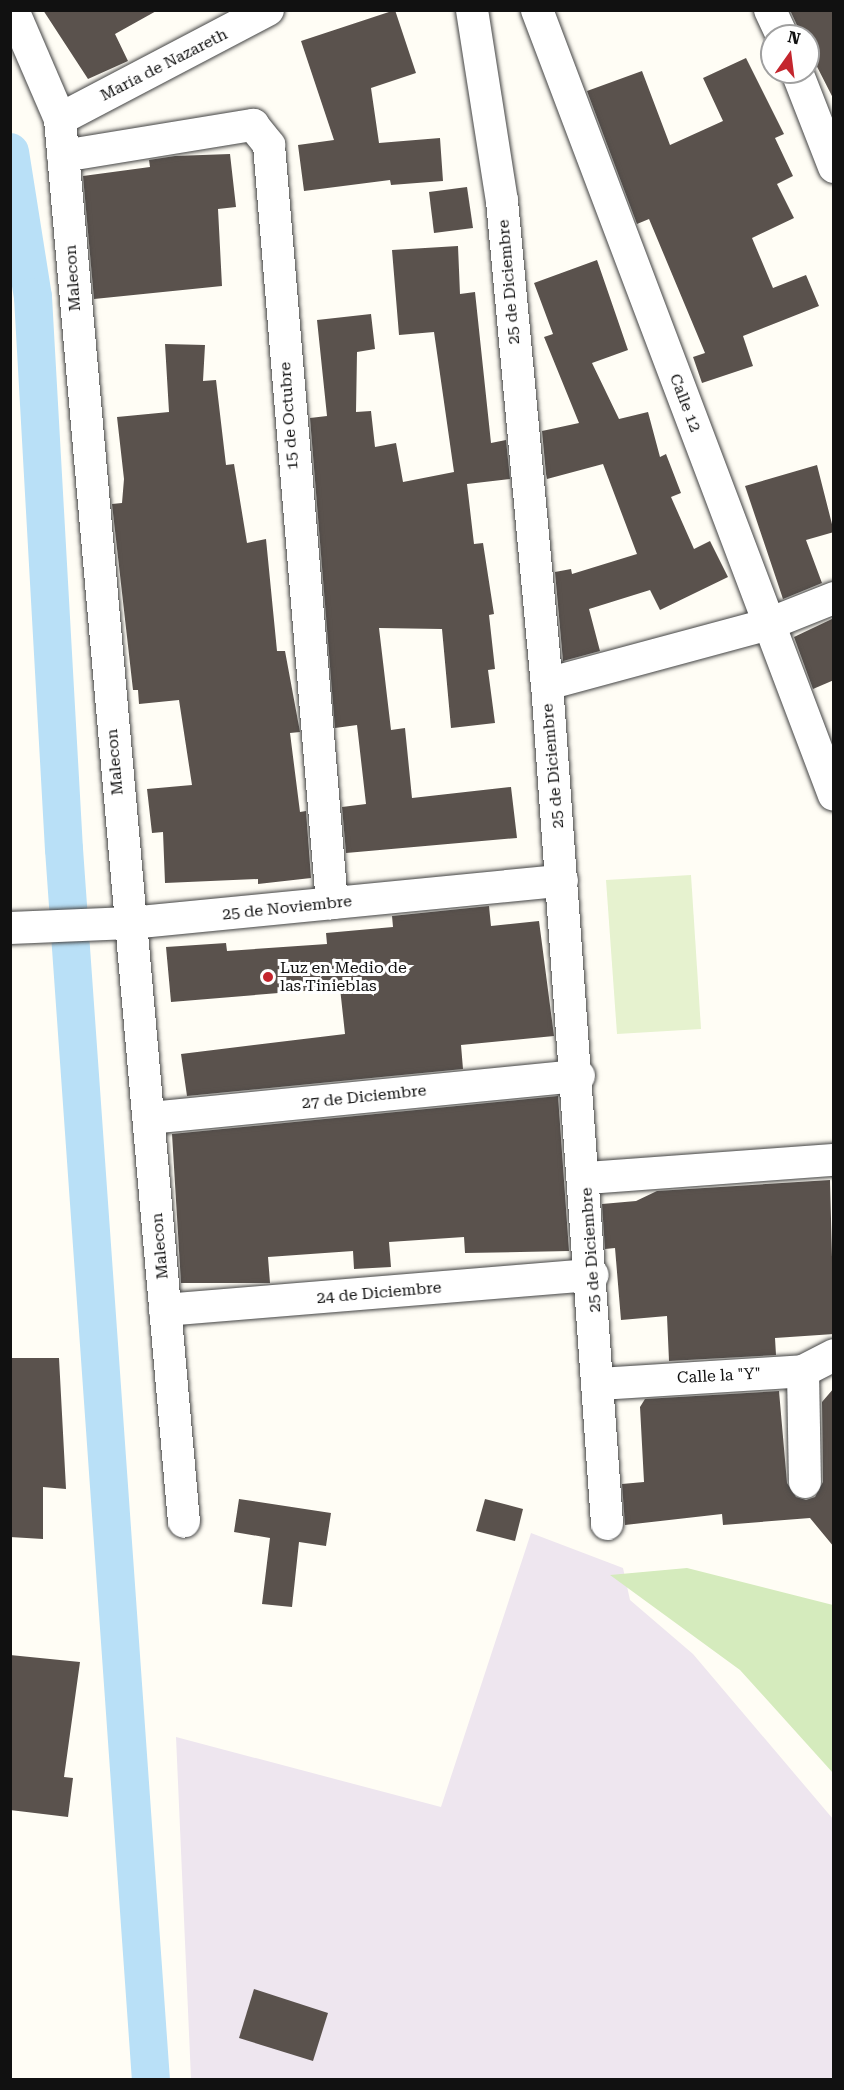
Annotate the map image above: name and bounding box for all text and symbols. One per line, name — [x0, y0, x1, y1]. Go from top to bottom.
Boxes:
north arrow — [760, 24, 820, 84]
street label: María de Nazareth — [97, 25, 231, 105]
text: N — [786, 27, 802, 49]
street label: 25 de Diciembre — [494, 219, 524, 345]
street label: Malecon — [61, 244, 85, 312]
street label: 15 de Octubre — [276, 361, 302, 471]
street label: Calle 12 — [665, 371, 705, 435]
street label: 25 de Diciembre — [538, 703, 568, 829]
street label: Malecon — [103, 728, 127, 796]
street label: 25 de Noviembre — [221, 892, 353, 924]
place label: Luz en Medio de las Tinieblas — [280, 958, 407, 996]
marker: Luz en Medio de las Tinieblas — [261, 970, 275, 984]
street label: 27 de Diciembre — [301, 1081, 427, 1113]
street label: 25 de Diciembre — [577, 1187, 605, 1313]
street label: Malecon — [148, 1212, 172, 1280]
street label: 24 de Diciembre — [316, 1278, 442, 1308]
street label: Calle la "Y" — [677, 1364, 761, 1388]

